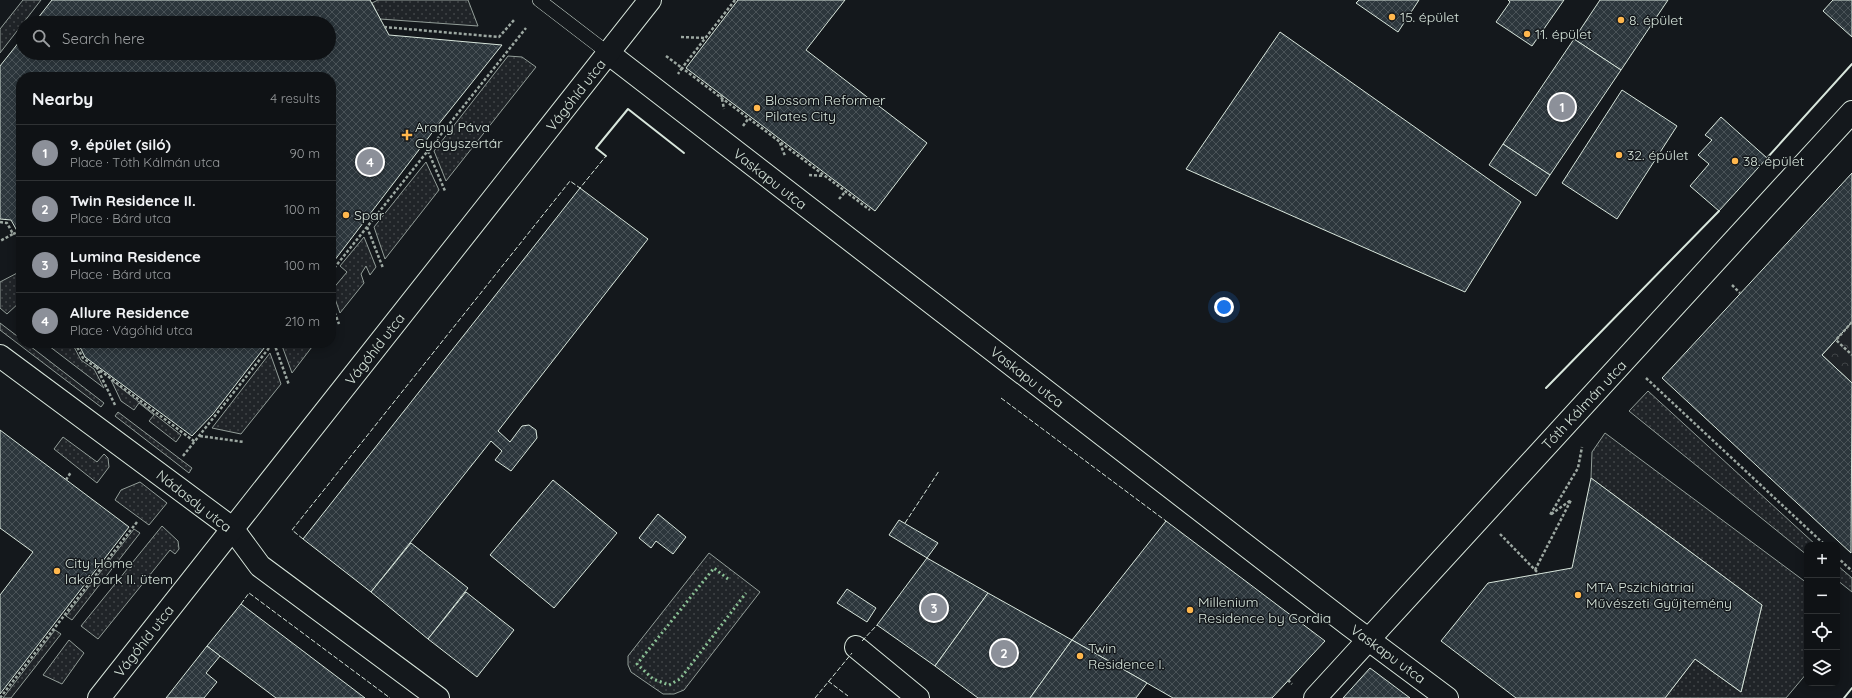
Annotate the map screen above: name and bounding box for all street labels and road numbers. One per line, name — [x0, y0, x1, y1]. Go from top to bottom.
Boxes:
street label: Vágóhíd utca — [542, 55, 610, 135]
street label: Vaskapu utca — [729, 145, 811, 213]
street label: Vágóhíd utca — [341, 309, 409, 389]
street label: Vaskapu utca — [986, 343, 1068, 411]
street label: Tóth Kálmán utca — [1538, 356, 1630, 454]
street label: Nádasdy utca — [153, 466, 235, 536]
street label: Vágóhíd utca — [110, 601, 178, 681]
street label: Vaskapu utca — [1347, 621, 1429, 687]

